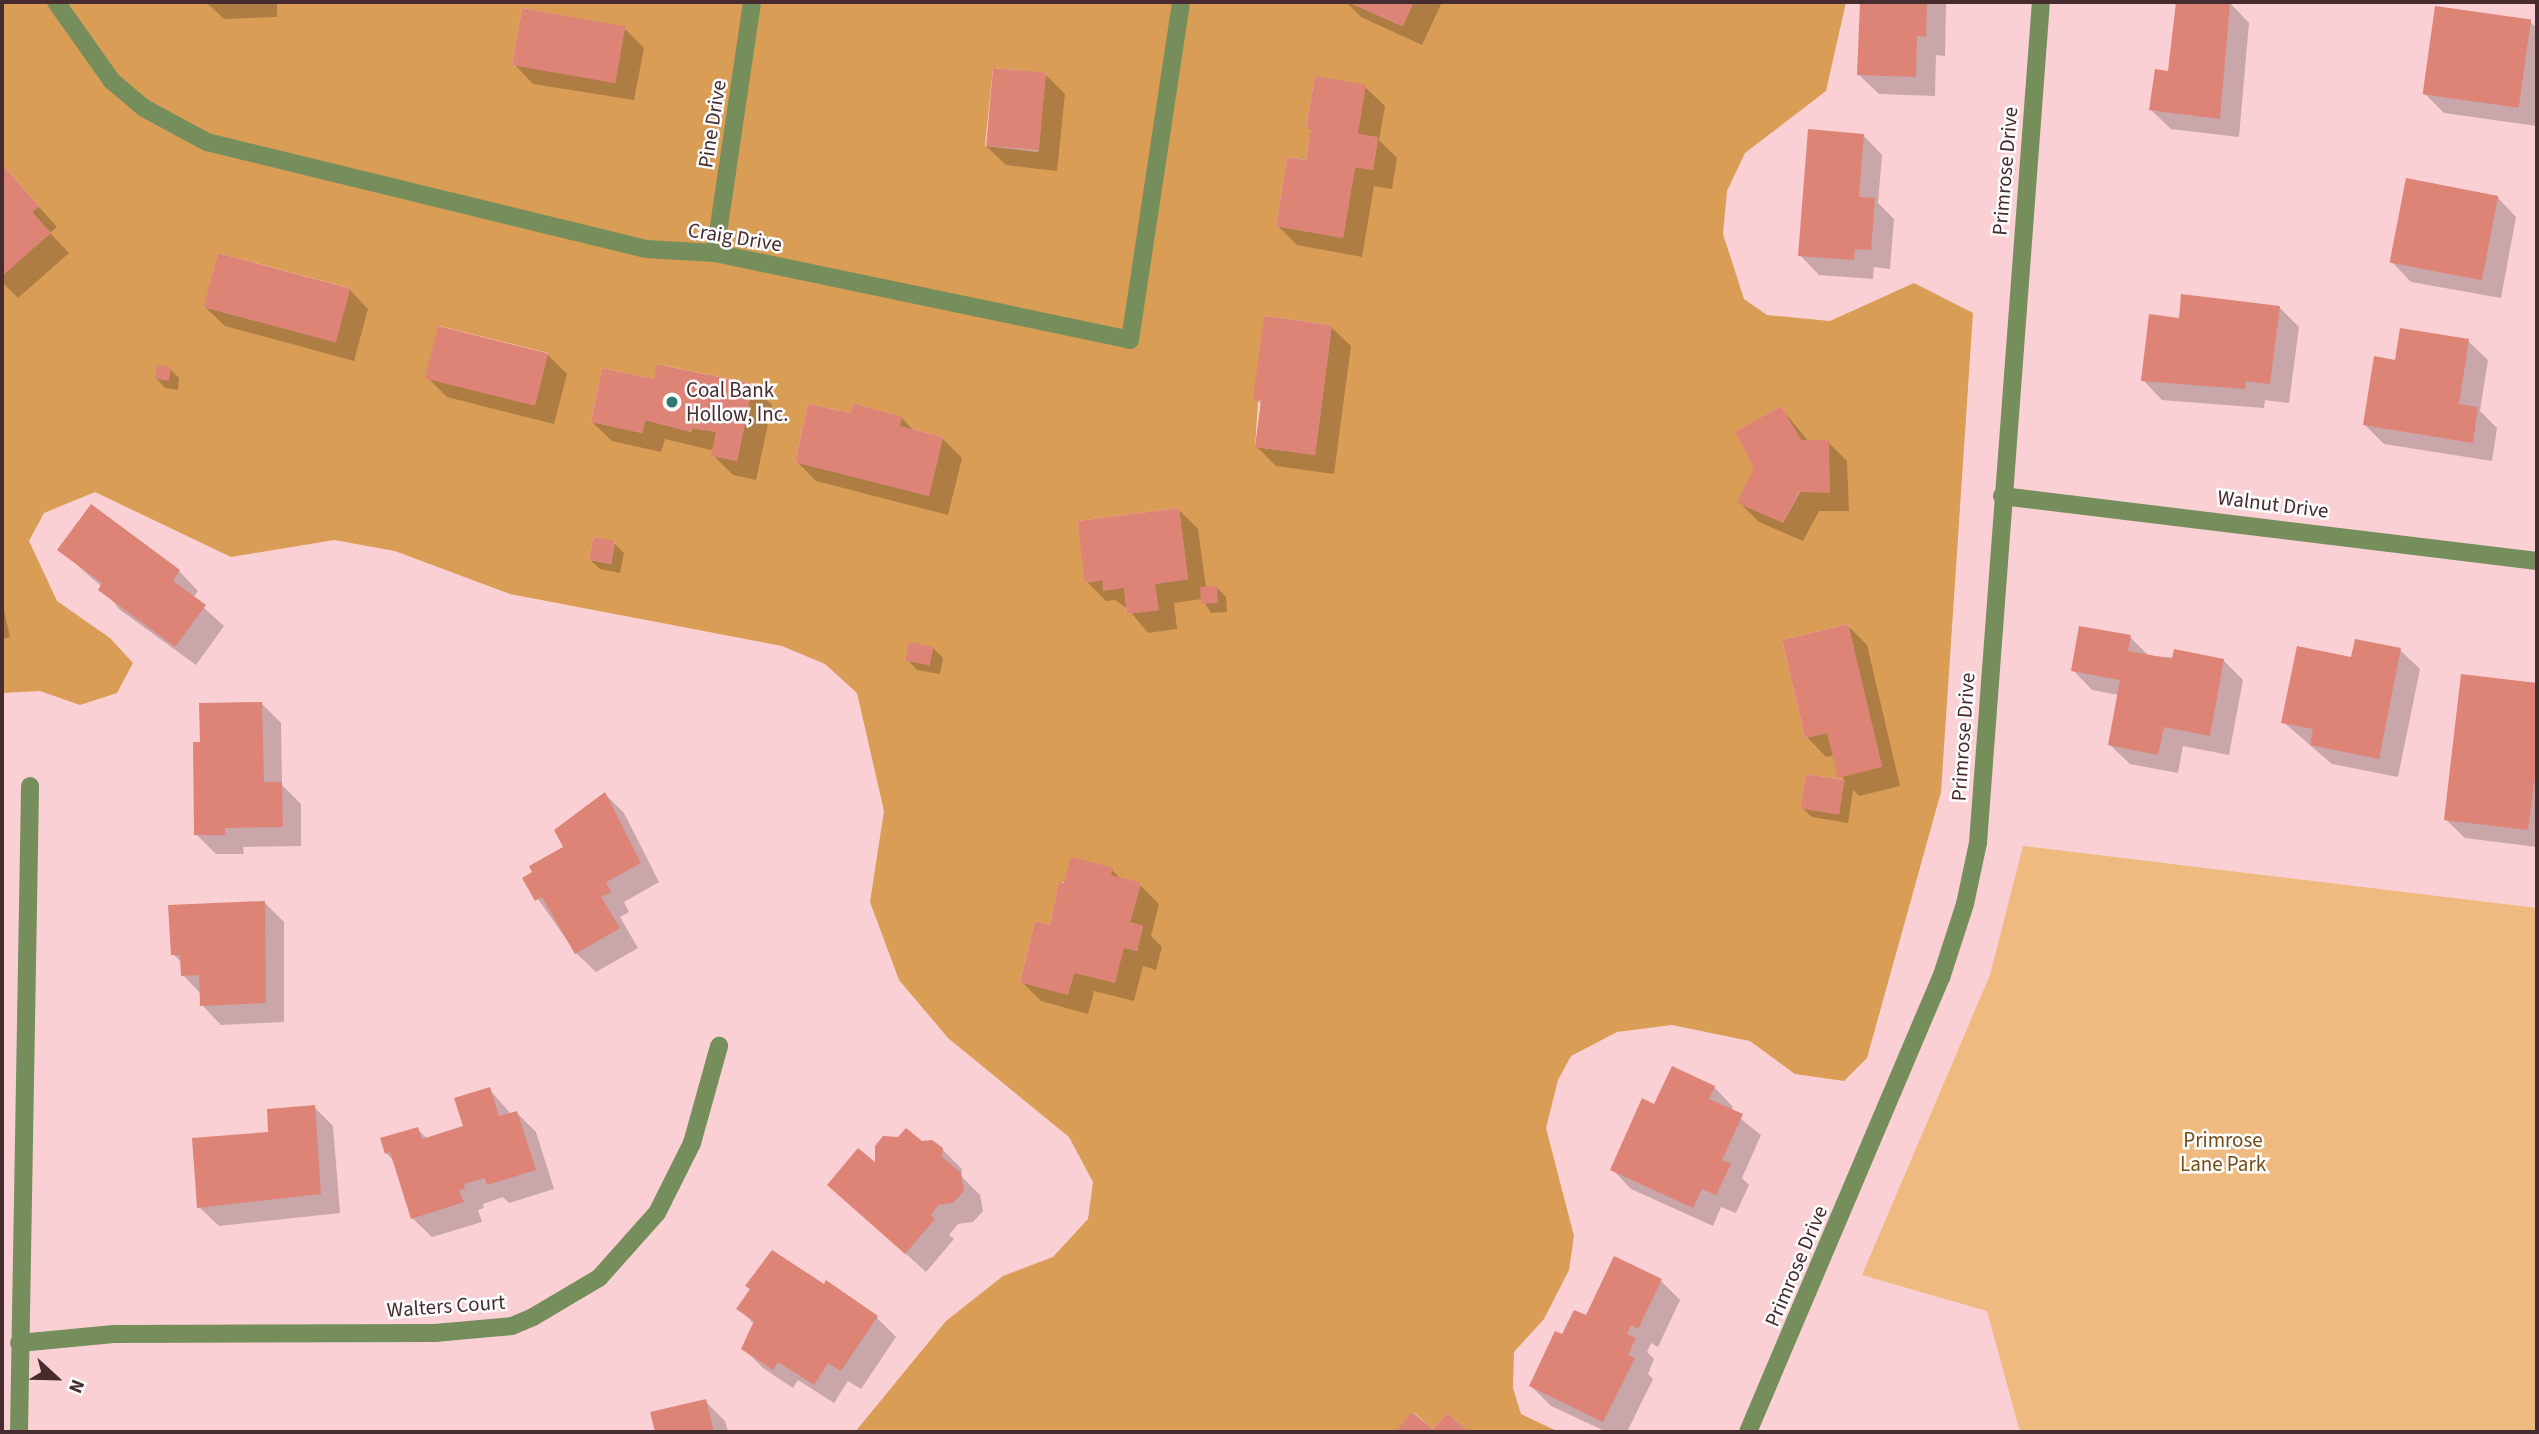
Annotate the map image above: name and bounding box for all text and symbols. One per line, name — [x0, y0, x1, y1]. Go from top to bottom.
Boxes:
street label: Pine Drive — [693, 78, 731, 170]
street label: Primrose Drive — [1987, 106, 2023, 236]
street label: Craig Drive — [686, 217, 784, 257]
place label: Coal Bank Hollow, Inc. — [686, 377, 789, 427]
marker: Coal Bank Hollow, Inc. — [664, 394, 680, 410]
street label: Walnut Drive — [2216, 485, 2330, 523]
street label: Primrose Drive — [1946, 672, 1980, 802]
park label: Primrose Lane Park — [2180, 1127, 2266, 1177]
street label: Primrose Drive — [1759, 1202, 1833, 1330]
street label: Walters Court — [386, 1289, 506, 1323]
north arrow — [21, 1343, 91, 1413]
text: N — [61, 1375, 91, 1397]

